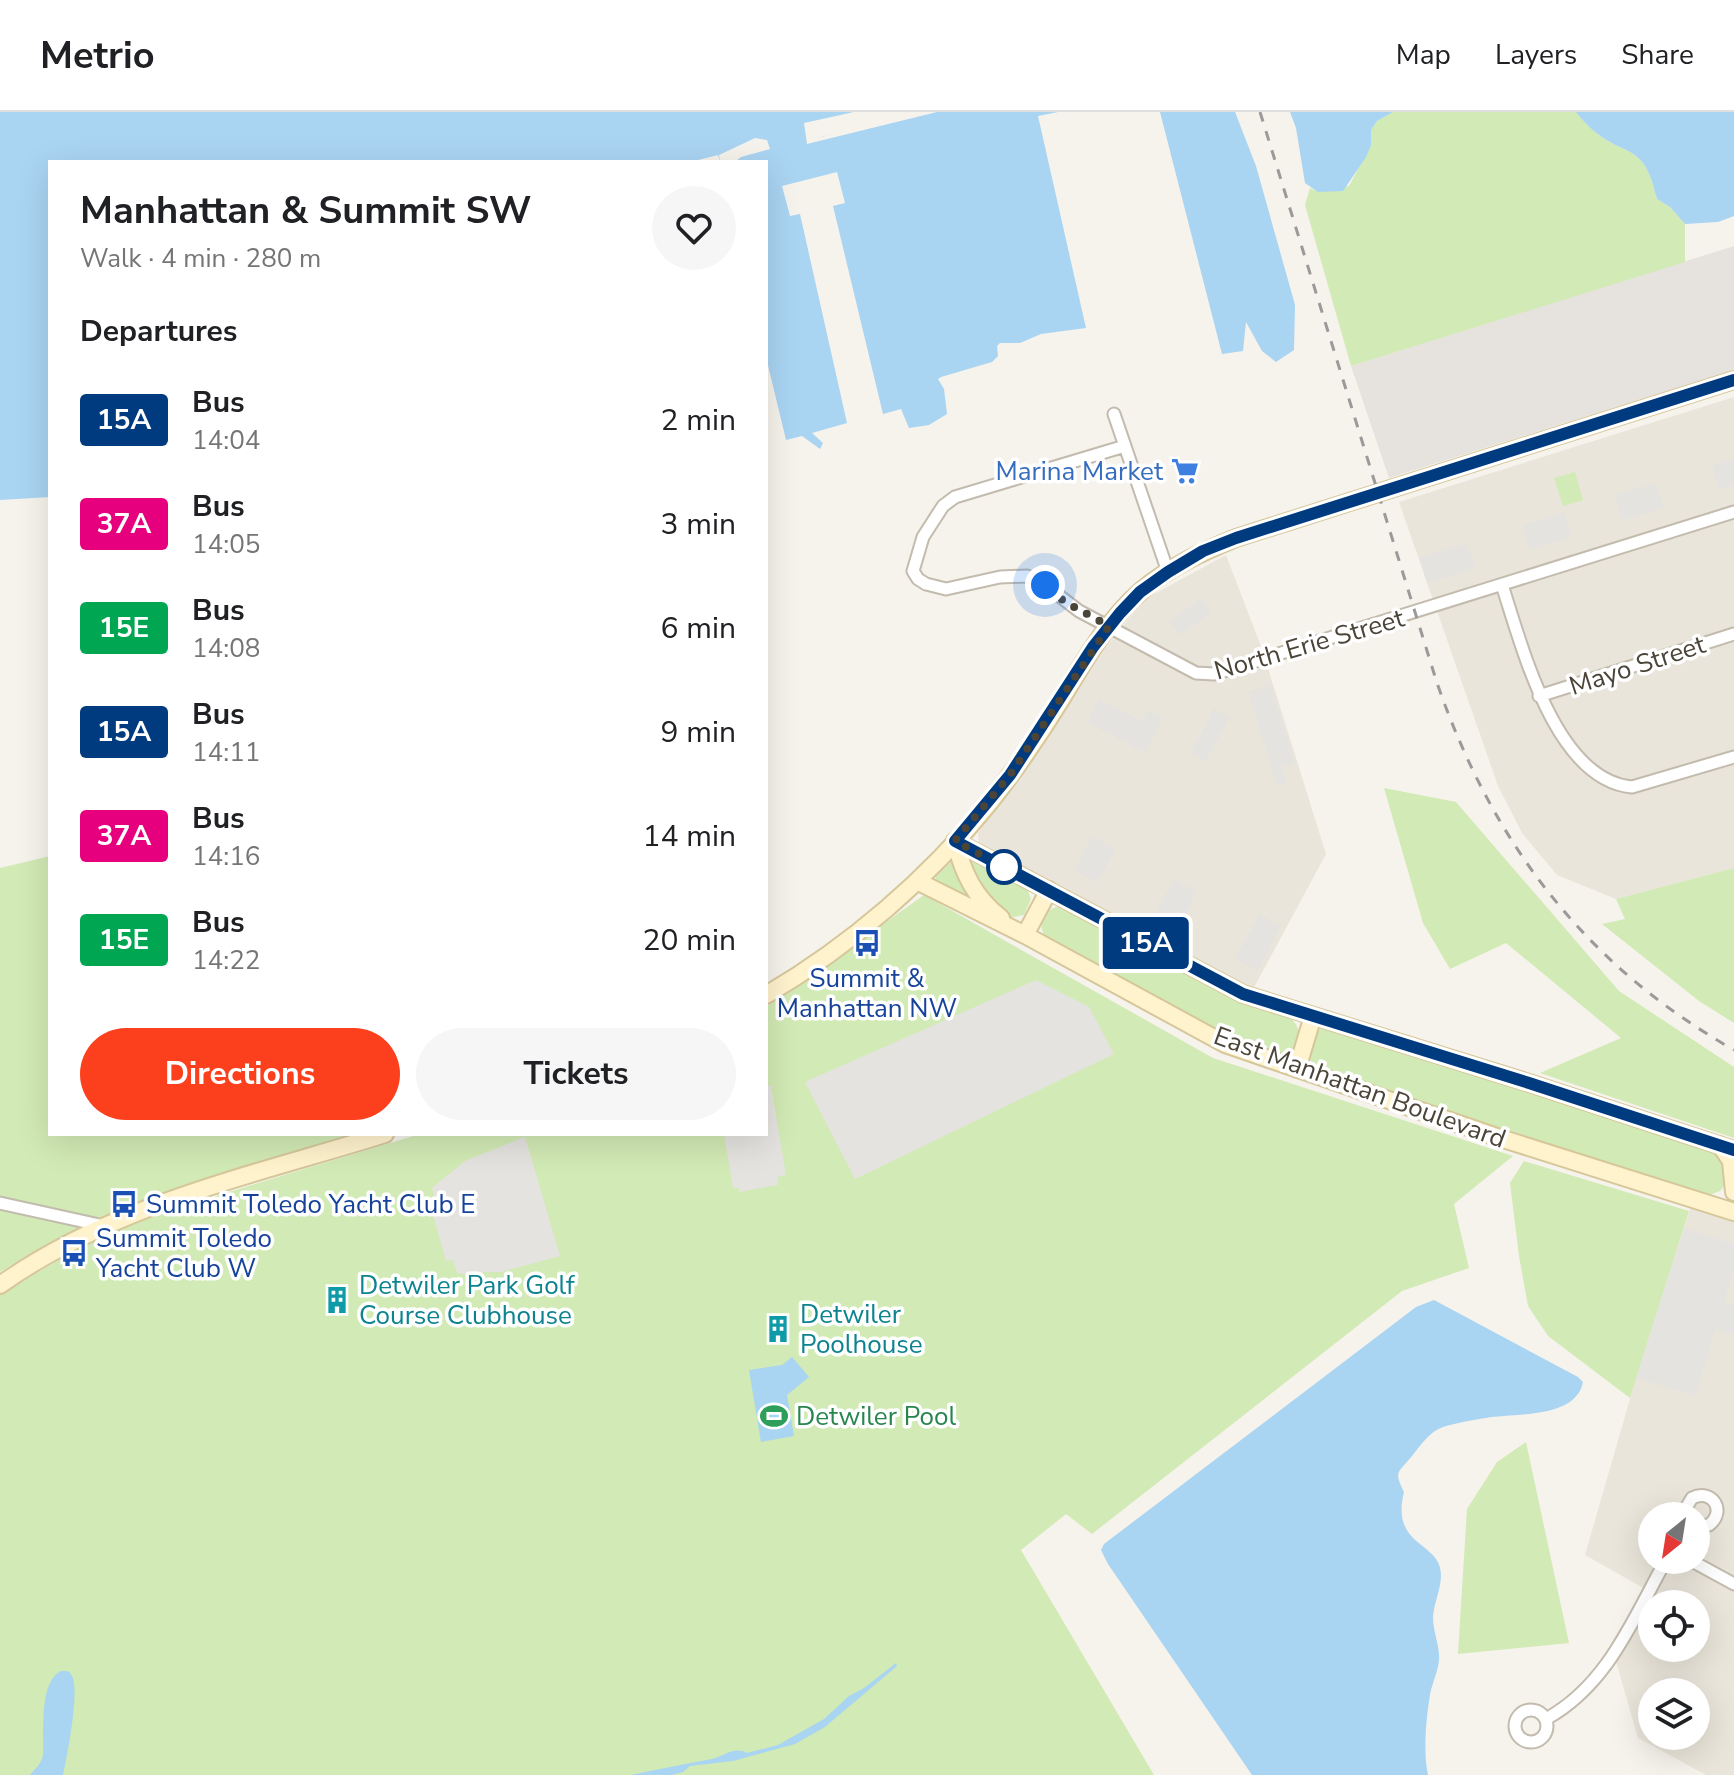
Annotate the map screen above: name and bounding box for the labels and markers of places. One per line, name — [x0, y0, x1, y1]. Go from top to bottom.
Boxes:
place label: Marina Market — [996, 454, 1164, 489]
supermarket icon: Marina Market — [1170, 456, 1200, 486]
unlabelled marker — [987, 850, 1021, 884]
bus stop icon: Summit & Manhattan NW — [852, 928, 882, 958]
place label: Summit & Manhattan NW — [777, 961, 957, 1026]
place label: Summit Toledo Yacht Club E — [146, 1187, 475, 1222]
bus stop icon: Summit Toledo Yacht Club E — [109, 1189, 139, 1219]
place label: Summit Toledo Yacht Club W — [95, 1221, 272, 1286]
bus stop icon: Summit Toledo Yacht Club W — [59, 1238, 89, 1268]
place label: Detwiler Park Golf Course Clubhouse — [359, 1268, 575, 1333]
building icon: Detwiler Park Golf Course Clubhouse — [322, 1285, 352, 1315]
place label: Detwiler Poolhouse — [800, 1297, 923, 1362]
building icon: Detwiler Poolhouse — [763, 1314, 793, 1344]
place label: Detwiler Pool — [796, 1399, 956, 1434]
sports icon: Detwiler Pool — [759, 1401, 789, 1431]

